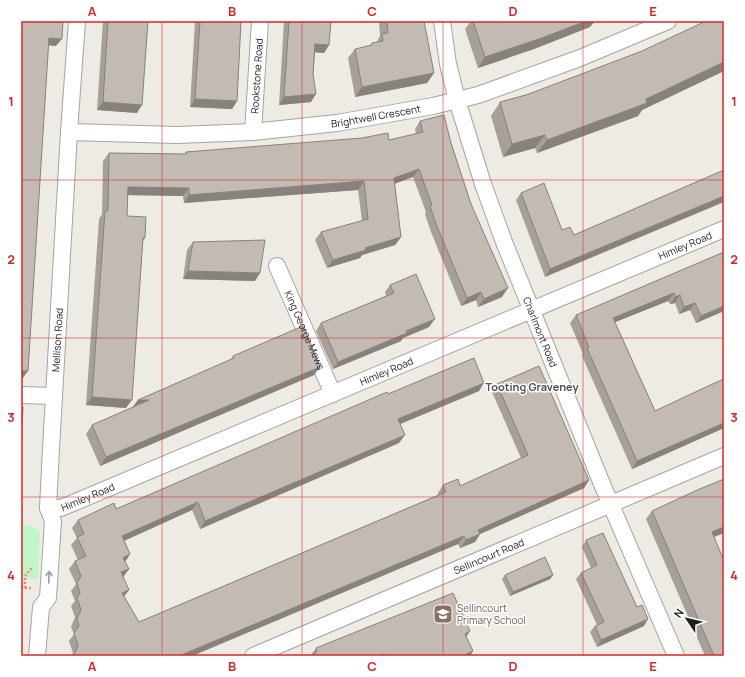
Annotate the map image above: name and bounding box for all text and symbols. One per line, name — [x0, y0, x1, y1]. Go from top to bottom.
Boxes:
text: A — [88, 2, 97, 20]
text: B — [228, 2, 236, 20]
text: C — [367, 2, 377, 20]
text: D — [508, 2, 518, 20]
text: E — [649, 2, 657, 20]
street label: Rookstone Road — [247, 38, 266, 114]
text: 1 — [8, 92, 14, 110]
text: 1 — [731, 92, 737, 110]
street label: Brightwell Crescent — [330, 101, 422, 131]
street label: Himley Road — [656, 228, 714, 263]
text: 2 — [7, 250, 15, 268]
text: 2 — [730, 250, 738, 268]
street label: King George Mews — [282, 288, 329, 372]
street label: Charlmont Road — [520, 295, 561, 369]
street label: Mellison Road — [48, 307, 66, 372]
street label: Himley Road — [357, 354, 415, 389]
district label: Tooting Graveney — [485, 379, 579, 394]
text: 3 — [7, 408, 15, 426]
text: 3 — [730, 408, 738, 426]
street label: Himley Road — [59, 479, 117, 514]
street label: Sellincourt Road — [451, 535, 526, 577]
text: 4 — [7, 566, 15, 584]
text: 4 — [730, 566, 738, 584]
one-way arrow — [46, 571, 53, 584]
north arrow — [667, 599, 707, 639]
place label: Sellincourt Primary School — [457, 601, 526, 627]
school or university icon: Sellincourt Primary School — [432, 603, 454, 625]
text: N — [670, 605, 687, 621]
text: A — [88, 657, 97, 675]
text: B — [228, 657, 236, 675]
text: C — [367, 657, 377, 675]
text: D — [508, 657, 518, 675]
text: E — [649, 657, 657, 675]

